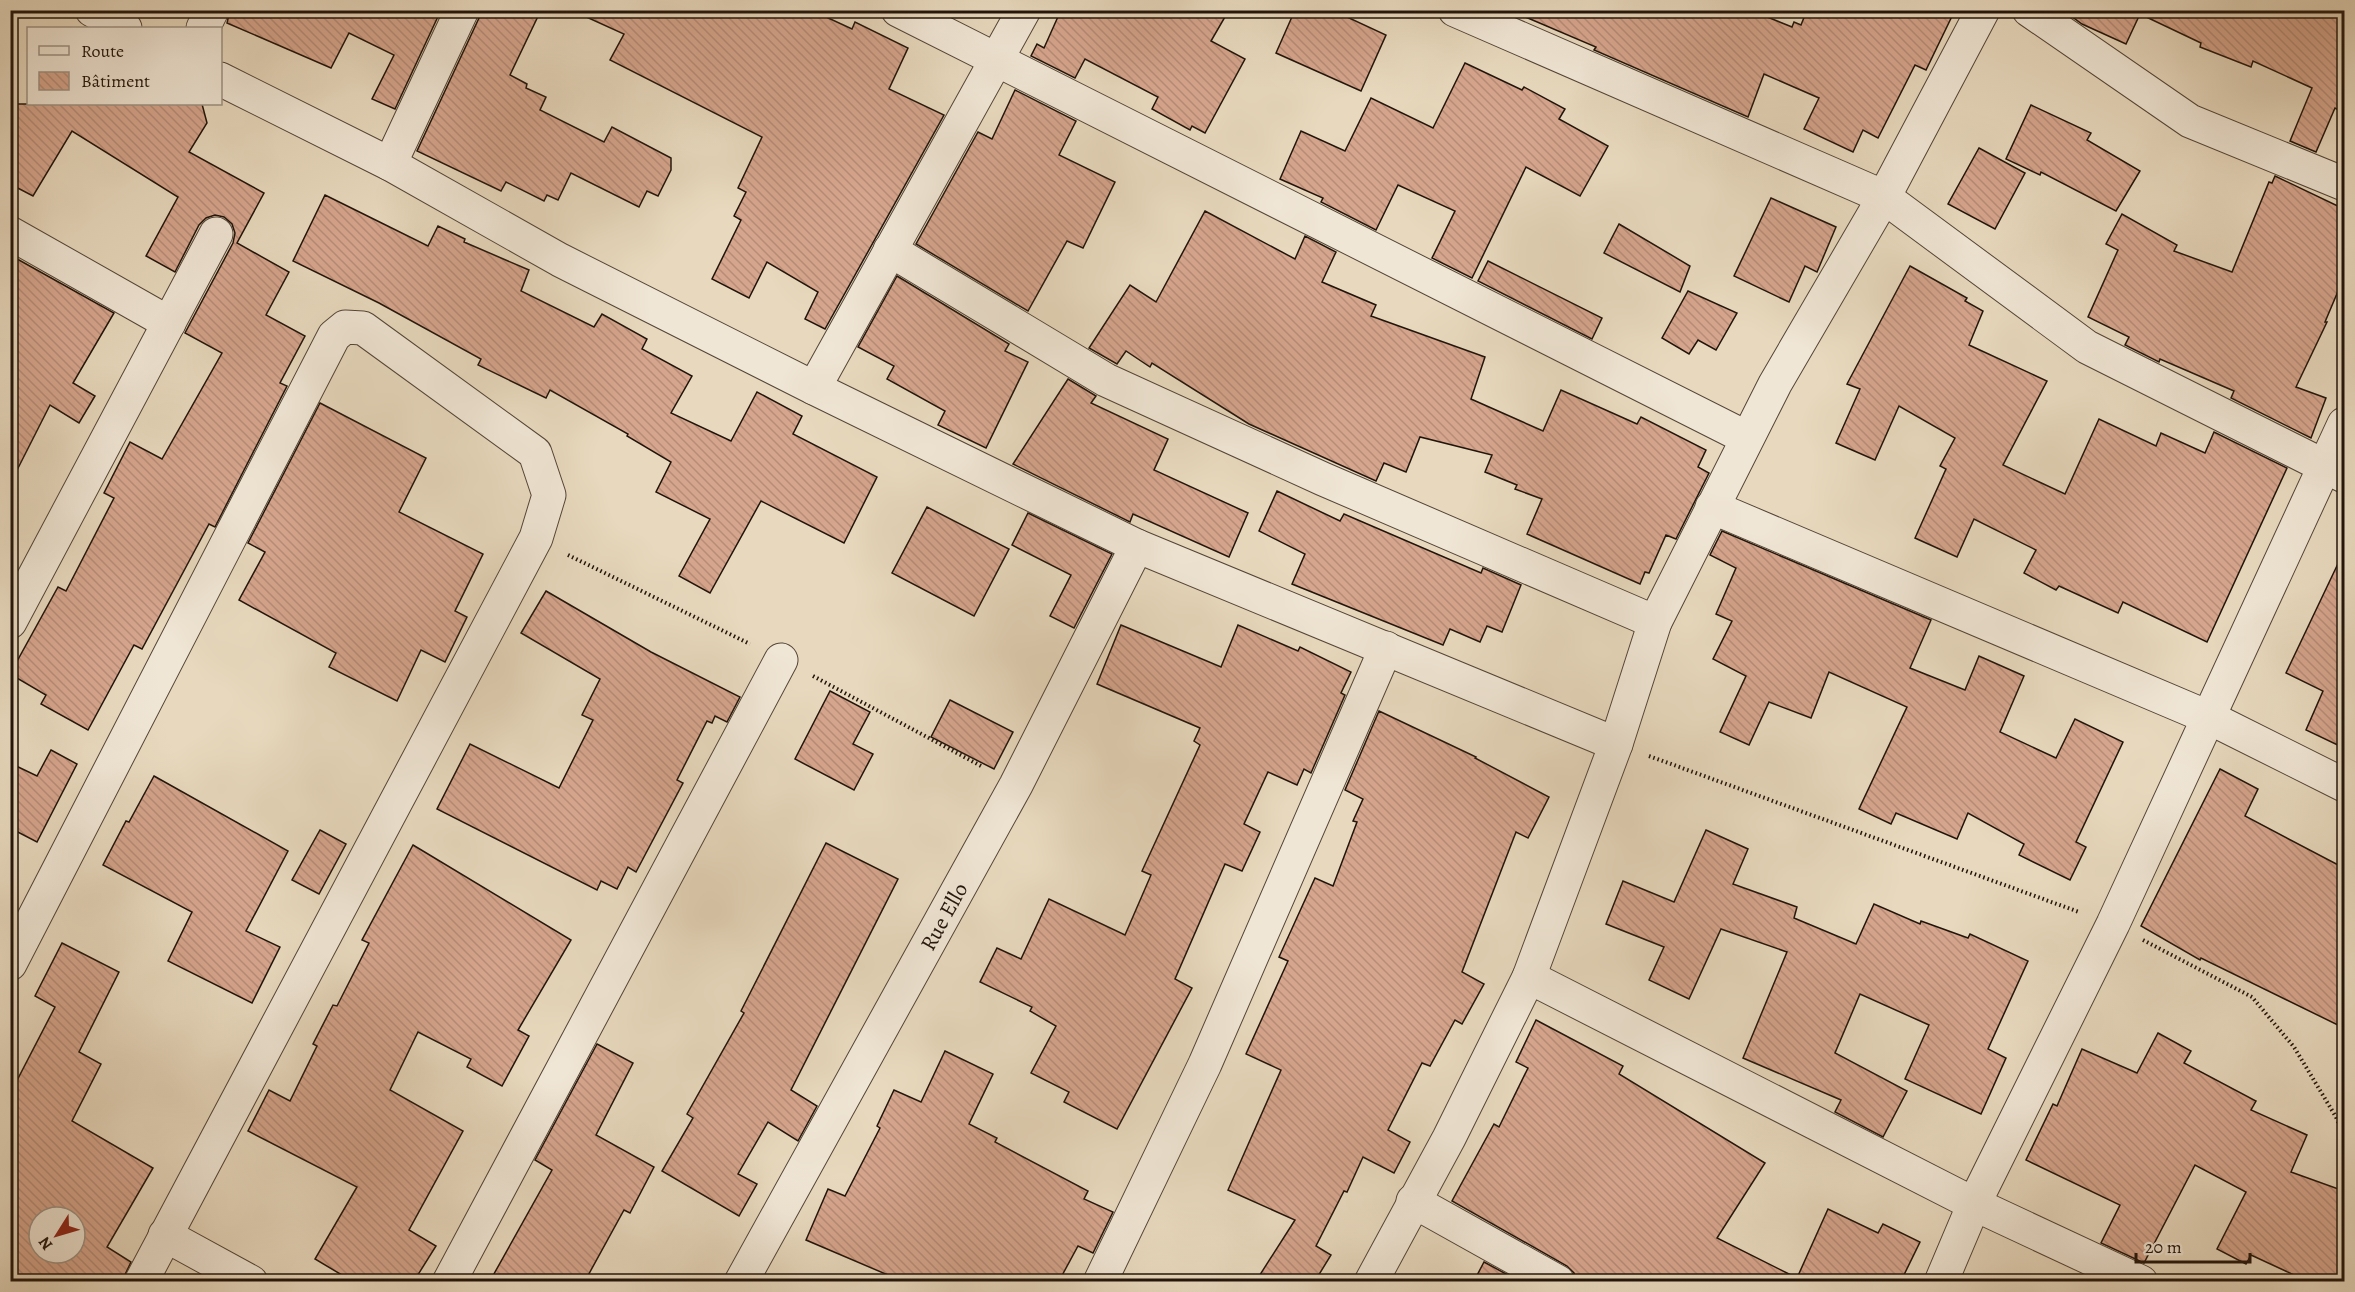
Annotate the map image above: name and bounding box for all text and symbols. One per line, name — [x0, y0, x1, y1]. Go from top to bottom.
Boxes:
legend — [27, 27, 222, 105]
text: Route — [81, 39, 124, 63]
text: Bâtiment — [81, 69, 150, 93]
street label: Rue Ello — [913, 877, 975, 956]
north arrow — [27, 1205, 87, 1265]
scale bar — [2136, 1226, 2250, 1264]
text: N — [33, 1232, 58, 1255]
text: 20 m — [2145, 1235, 2182, 1259]

